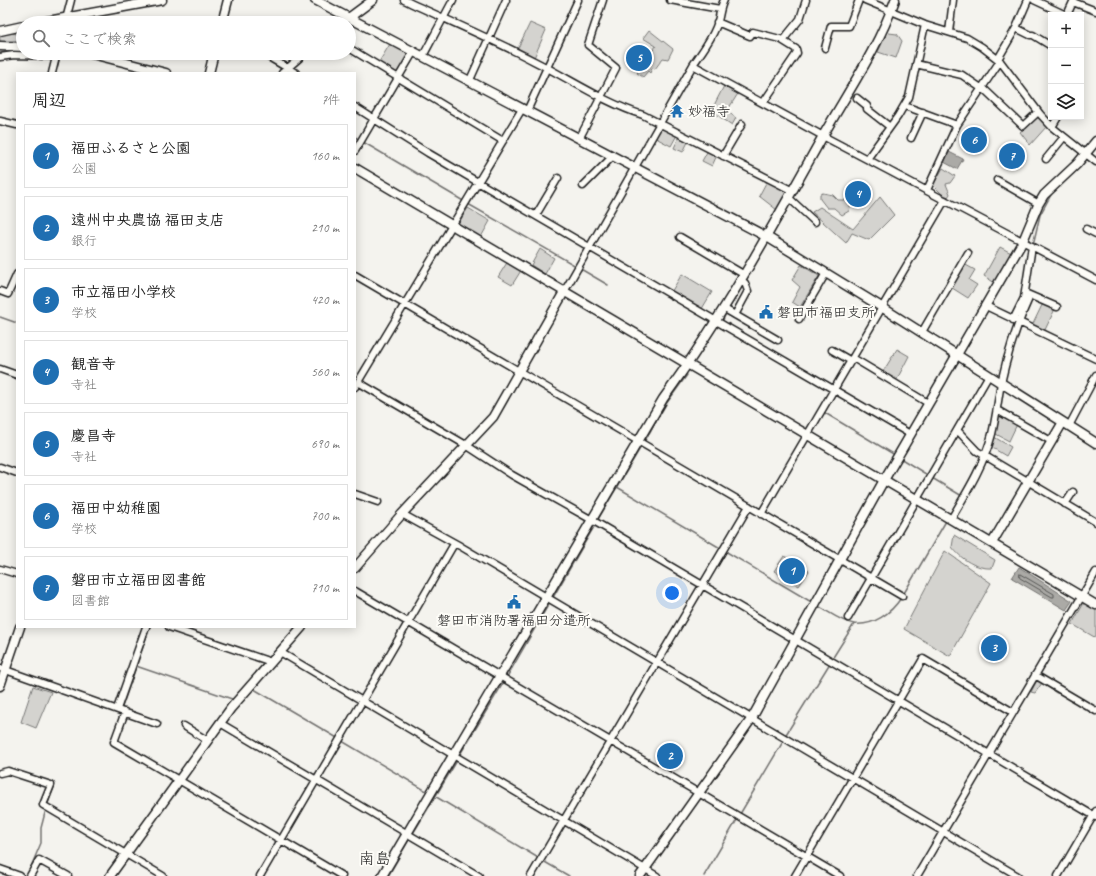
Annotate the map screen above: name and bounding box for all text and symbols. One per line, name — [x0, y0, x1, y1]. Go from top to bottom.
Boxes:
map controls — [1048, 12, 1084, 120]
button: + — [1048, 12, 1084, 48]
search box — [16, 16, 356, 60]
icon: search — [30, 27, 52, 49]
text: ここで検索 — [62, 30, 137, 49]
pin: 5 — [626, 43, 652, 73]
button: − — [1048, 48, 1084, 84]
button: layers — [1048, 84, 1084, 120]
text: 周辺 — [32, 90, 66, 111]
text: 7件 — [321, 92, 340, 108]
temple icon: 妙福寺 — [669, 103, 685, 119]
place label: 妙福寺 — [688, 103, 730, 120]
pin: 6 — [961, 125, 987, 155]
text: 福田ふるさと公園 — [71, 139, 191, 158]
pin: 7 — [999, 141, 1025, 171]
text: 1 — [43, 148, 49, 164]
text: 160 m — [311, 148, 339, 164]
text: 公園 — [71, 161, 97, 177]
pin: 4 — [845, 179, 871, 209]
text: 遠州中央農協 福田支店 — [71, 211, 225, 230]
text: 2 — [43, 220, 49, 236]
text: 210 m — [311, 220, 339, 236]
text: 銀行 — [71, 233, 97, 249]
text: 市立福田小学校 — [71, 283, 176, 302]
text: 3 — [43, 292, 49, 308]
text: 420 m — [311, 292, 339, 308]
public building icon: 磐田市福田支所 — [758, 304, 774, 320]
place label: 磐田市福田支所 — [777, 304, 875, 321]
text: 学校 — [71, 305, 97, 321]
text: 観音寺 — [71, 355, 116, 374]
text: 4 — [43, 364, 49, 380]
text: 560 m — [311, 364, 339, 380]
text: 寺社 — [71, 377, 97, 393]
text: 慶昌寺 — [71, 427, 116, 446]
text: 5 — [43, 436, 49, 452]
text: 690 m — [311, 436, 339, 452]
text: 寺社 — [71, 449, 97, 465]
text: 福田中幼稚園 — [71, 499, 161, 518]
text: 6 — [43, 508, 49, 524]
text: 700 m — [311, 508, 339, 524]
text: 学校 — [71, 521, 97, 537]
pin: 1 — [779, 556, 805, 586]
text: 磐田市立福田図書館 — [71, 571, 206, 590]
text: 7 — [43, 580, 49, 596]
text: 710 m — [311, 580, 339, 596]
your location — [662, 583, 682, 603]
text: 図書館 — [71, 593, 110, 609]
public building icon: 磐田市消防署福田分遣所 — [506, 594, 522, 610]
place label: 磐田市消防署福田分遣所 — [437, 612, 591, 629]
pin: 3 — [981, 633, 1007, 663]
pin: 2 — [657, 741, 683, 771]
district label: 南島 — [359, 849, 391, 869]

